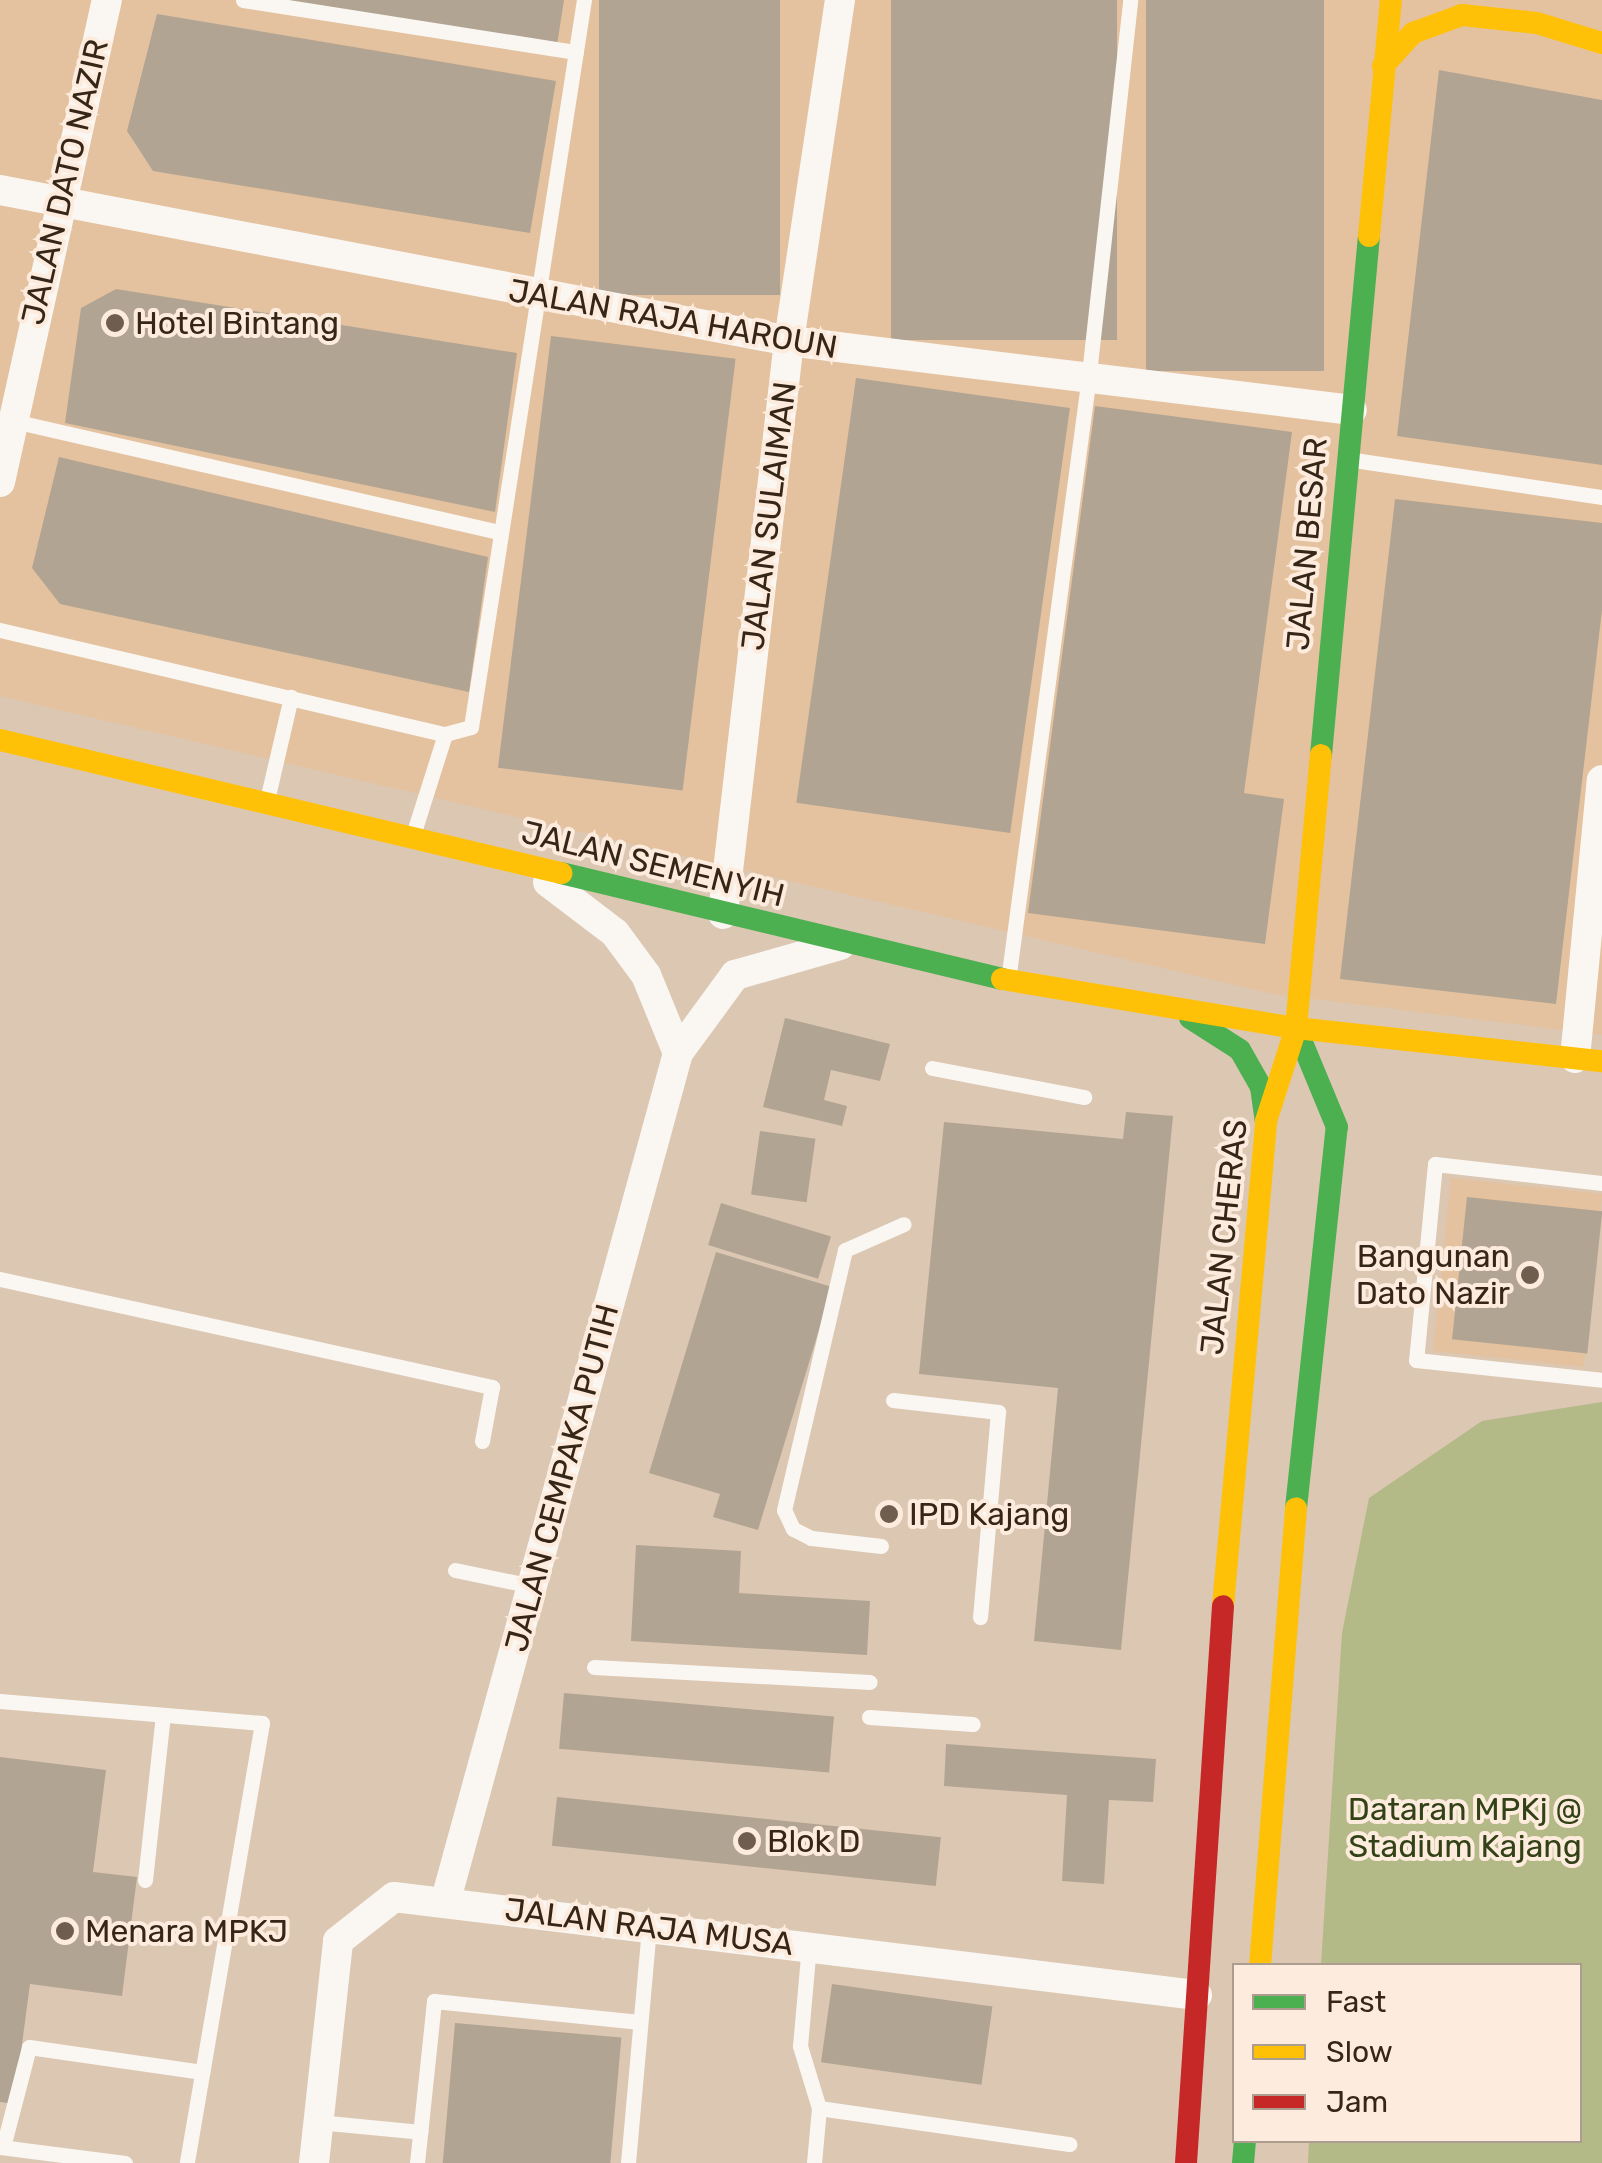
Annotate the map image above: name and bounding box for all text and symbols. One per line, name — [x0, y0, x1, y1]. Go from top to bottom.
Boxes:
street label: JALAN DATO NAZIR — [13, 36, 117, 328]
street label: JALAN RAJA HAROUN — [505, 271, 841, 367]
place label: Hotel Bintang — [135, 304, 339, 342]
marker: Hotel Bintang — [104, 312, 126, 334]
street label: JALAN SULAIMAN — [733, 379, 805, 653]
street label: JALAN BESAR — [1279, 436, 1335, 652]
street label: JALAN SEMENYIH — [518, 813, 788, 915]
street label: JALAN CHERAS — [1193, 1117, 1255, 1357]
place label: Bangunan Dato Nazir — [1356, 1238, 1510, 1313]
marker: Bangunan Dato Nazir — [1519, 1264, 1541, 1286]
street label: JALAN CEMPAKA PUTIH — [497, 1300, 627, 1656]
place label: IPD Kajang — [909, 1495, 1069, 1533]
marker: IPD Kajang — [878, 1503, 900, 1525]
park label: Dataran MPKj @ Stadium Kajang — [1348, 1791, 1582, 1866]
place label: Blok D — [767, 1822, 861, 1860]
marker: Blok D — [736, 1830, 758, 1852]
street label: JALAN RAJA MUSA — [502, 1890, 796, 1964]
place label: Menara MPKJ — [85, 1912, 288, 1950]
marker: Menara MPKJ — [54, 1920, 76, 1942]
legend — [1232, 1963, 1582, 2143]
text: Fast — [1326, 1984, 1386, 2020]
text: Slow — [1326, 2034, 1393, 2070]
text: Jam — [1326, 2084, 1388, 2120]

